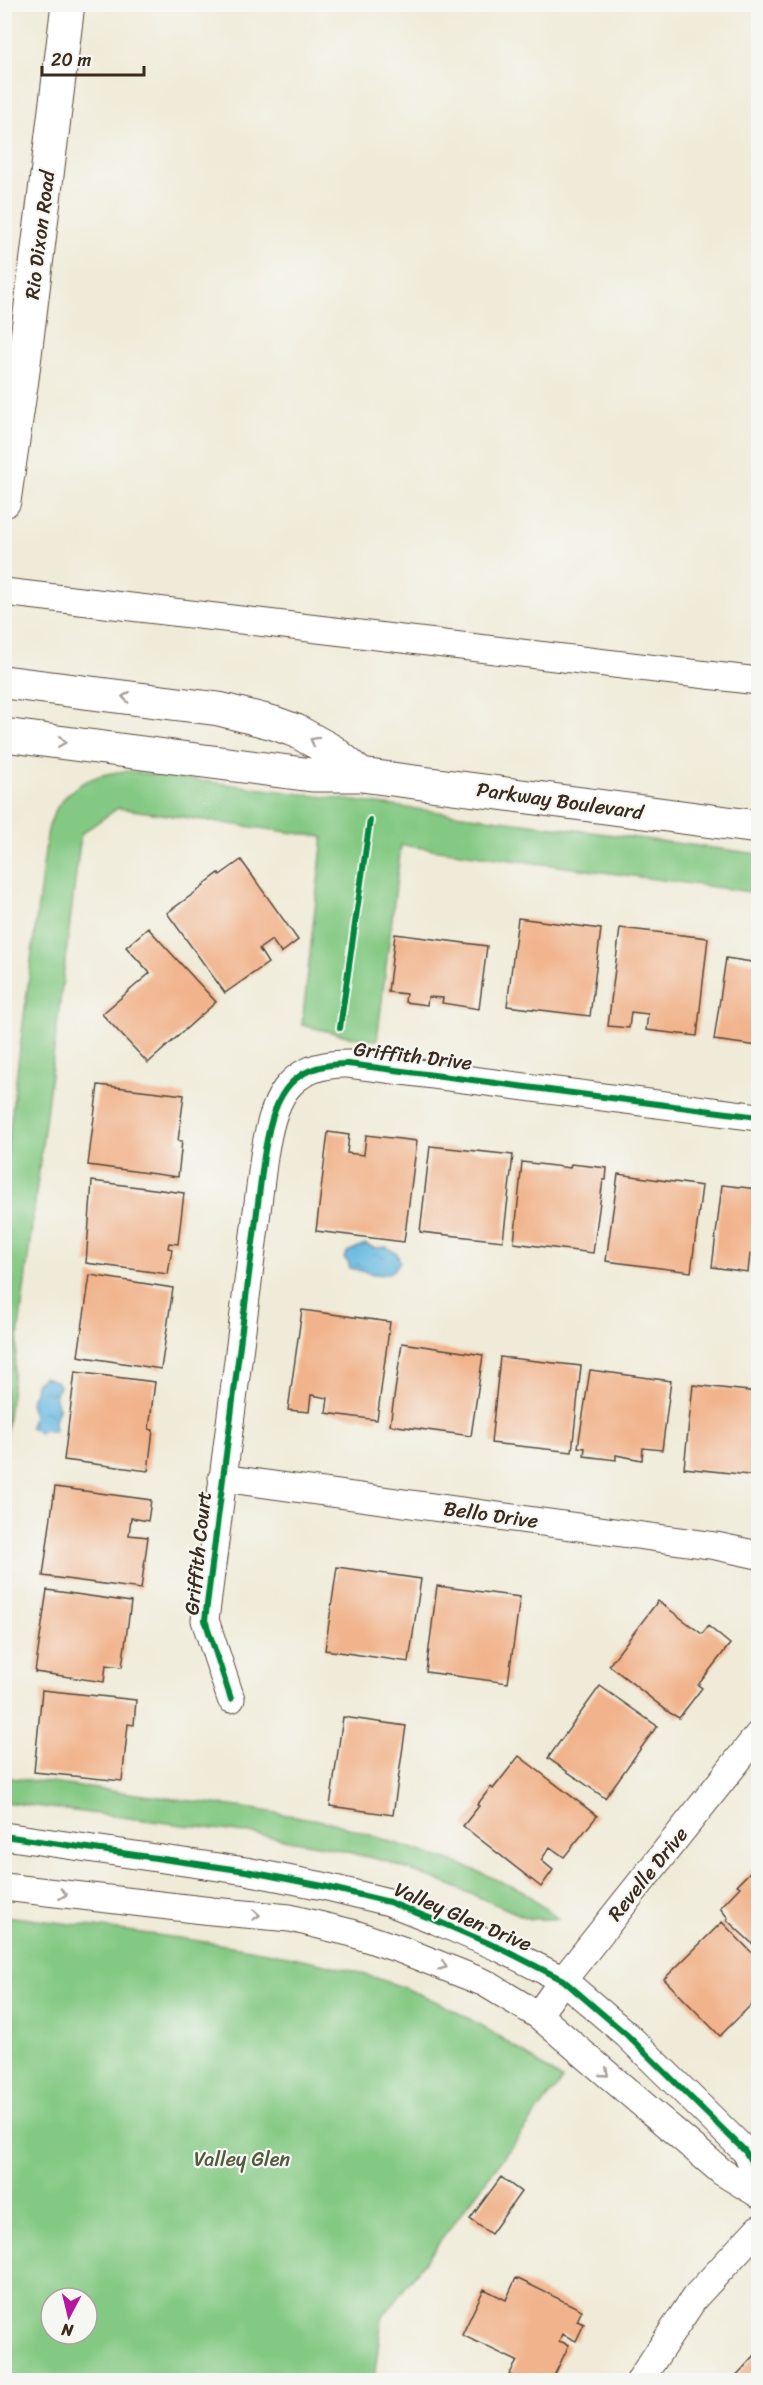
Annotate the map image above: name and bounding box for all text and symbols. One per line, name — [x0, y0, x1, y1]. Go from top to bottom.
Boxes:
scale bar — [42, 39, 144, 77]
text: 20 m — [51, 44, 91, 76]
street label: Rio Dixon Road — [15, 167, 65, 301]
one-way arrow — [121, 691, 130, 704]
one-way arrow — [58, 736, 67, 748]
one-way arrow — [310, 737, 320, 748]
street label: Parkway Boulevard — [475, 772, 647, 830]
street label: Griffith Drive — [352, 1031, 474, 1081]
street label: Griffith Court — [174, 1489, 222, 1617]
street label: Bello Drive — [442, 1491, 540, 1539]
street label: Revelle Drive — [599, 1819, 697, 1929]
street label: Valley Glen Drive — [389, 1872, 537, 1962]
one-way arrow — [58, 1887, 67, 1900]
one-way arrow — [252, 1908, 261, 1921]
one-way arrow — [437, 1959, 448, 1971]
one-way arrow — [598, 2065, 609, 2076]
park label: Valley Glen — [194, 2142, 290, 2177]
north arrow — [39, 2286, 99, 2346]
text: N — [59, 2315, 75, 2346]

